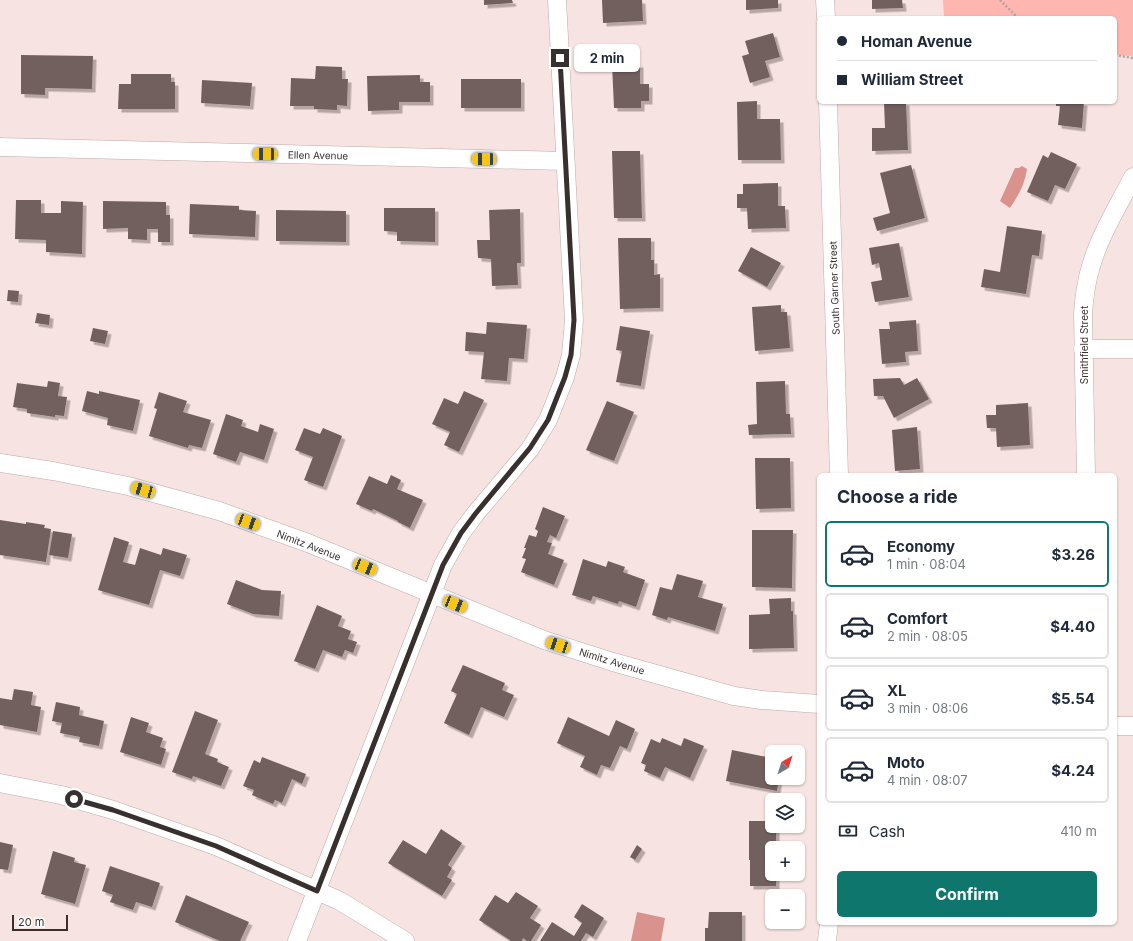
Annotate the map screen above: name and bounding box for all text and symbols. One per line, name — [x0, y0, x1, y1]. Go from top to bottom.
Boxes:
text: Homan Avenue — [861, 32, 972, 51]
callout: 2 min — [574, 44, 640, 72]
route end — [551, 49, 569, 67]
text: 2 min — [590, 50, 624, 66]
text: William Street — [861, 70, 963, 89]
car — [253, 148, 277, 160]
street label: Ellen Avenue — [288, 148, 349, 162]
car — [472, 153, 496, 165]
street label: South Garner Street — [826, 240, 842, 335]
street label: Smithfield Street — [1078, 305, 1090, 384]
car — [130, 481, 156, 499]
text: Choose a ride — [837, 486, 958, 507]
car — [235, 512, 261, 532]
street label: Nimitz Avenue — [275, 527, 343, 563]
icon: car — [839, 536, 875, 572]
text: Economy — [887, 537, 955, 556]
text: $3.26 — [1052, 545, 1095, 564]
text: 1 min · 08:04 — [887, 556, 966, 572]
car — [352, 557, 378, 577]
car — [442, 594, 468, 614]
icon: car — [839, 608, 875, 644]
text: Comfort — [887, 609, 948, 628]
text: $4.40 — [1050, 617, 1095, 636]
text: 2 min · 08:05 — [887, 628, 968, 644]
car — [545, 636, 571, 654]
street label: Nimitz Avenue — [578, 645, 646, 677]
icon: car — [839, 680, 875, 716]
text: XL — [887, 681, 907, 700]
text: $5.54 — [1051, 689, 1095, 708]
text: 3 min · 08:06 — [887, 700, 968, 716]
north arrow — [765, 745, 805, 785]
map controls — [765, 745, 805, 929]
icon: car — [839, 752, 875, 788]
text: Moto — [887, 753, 925, 772]
text: $4.24 — [1051, 761, 1095, 780]
text: 4 min · 08:07 — [887, 772, 968, 788]
route start — [65, 790, 83, 808]
button: layers — [765, 793, 805, 833]
icon: cash — [837, 820, 859, 842]
text: Cash — [869, 822, 905, 841]
text: 410 m — [1060, 823, 1097, 839]
button: + — [765, 841, 805, 881]
button: Confirm — [837, 871, 1097, 917]
button: − — [765, 889, 805, 929]
scale bar — [12, 913, 68, 932]
text: 20 m — [18, 915, 44, 929]

